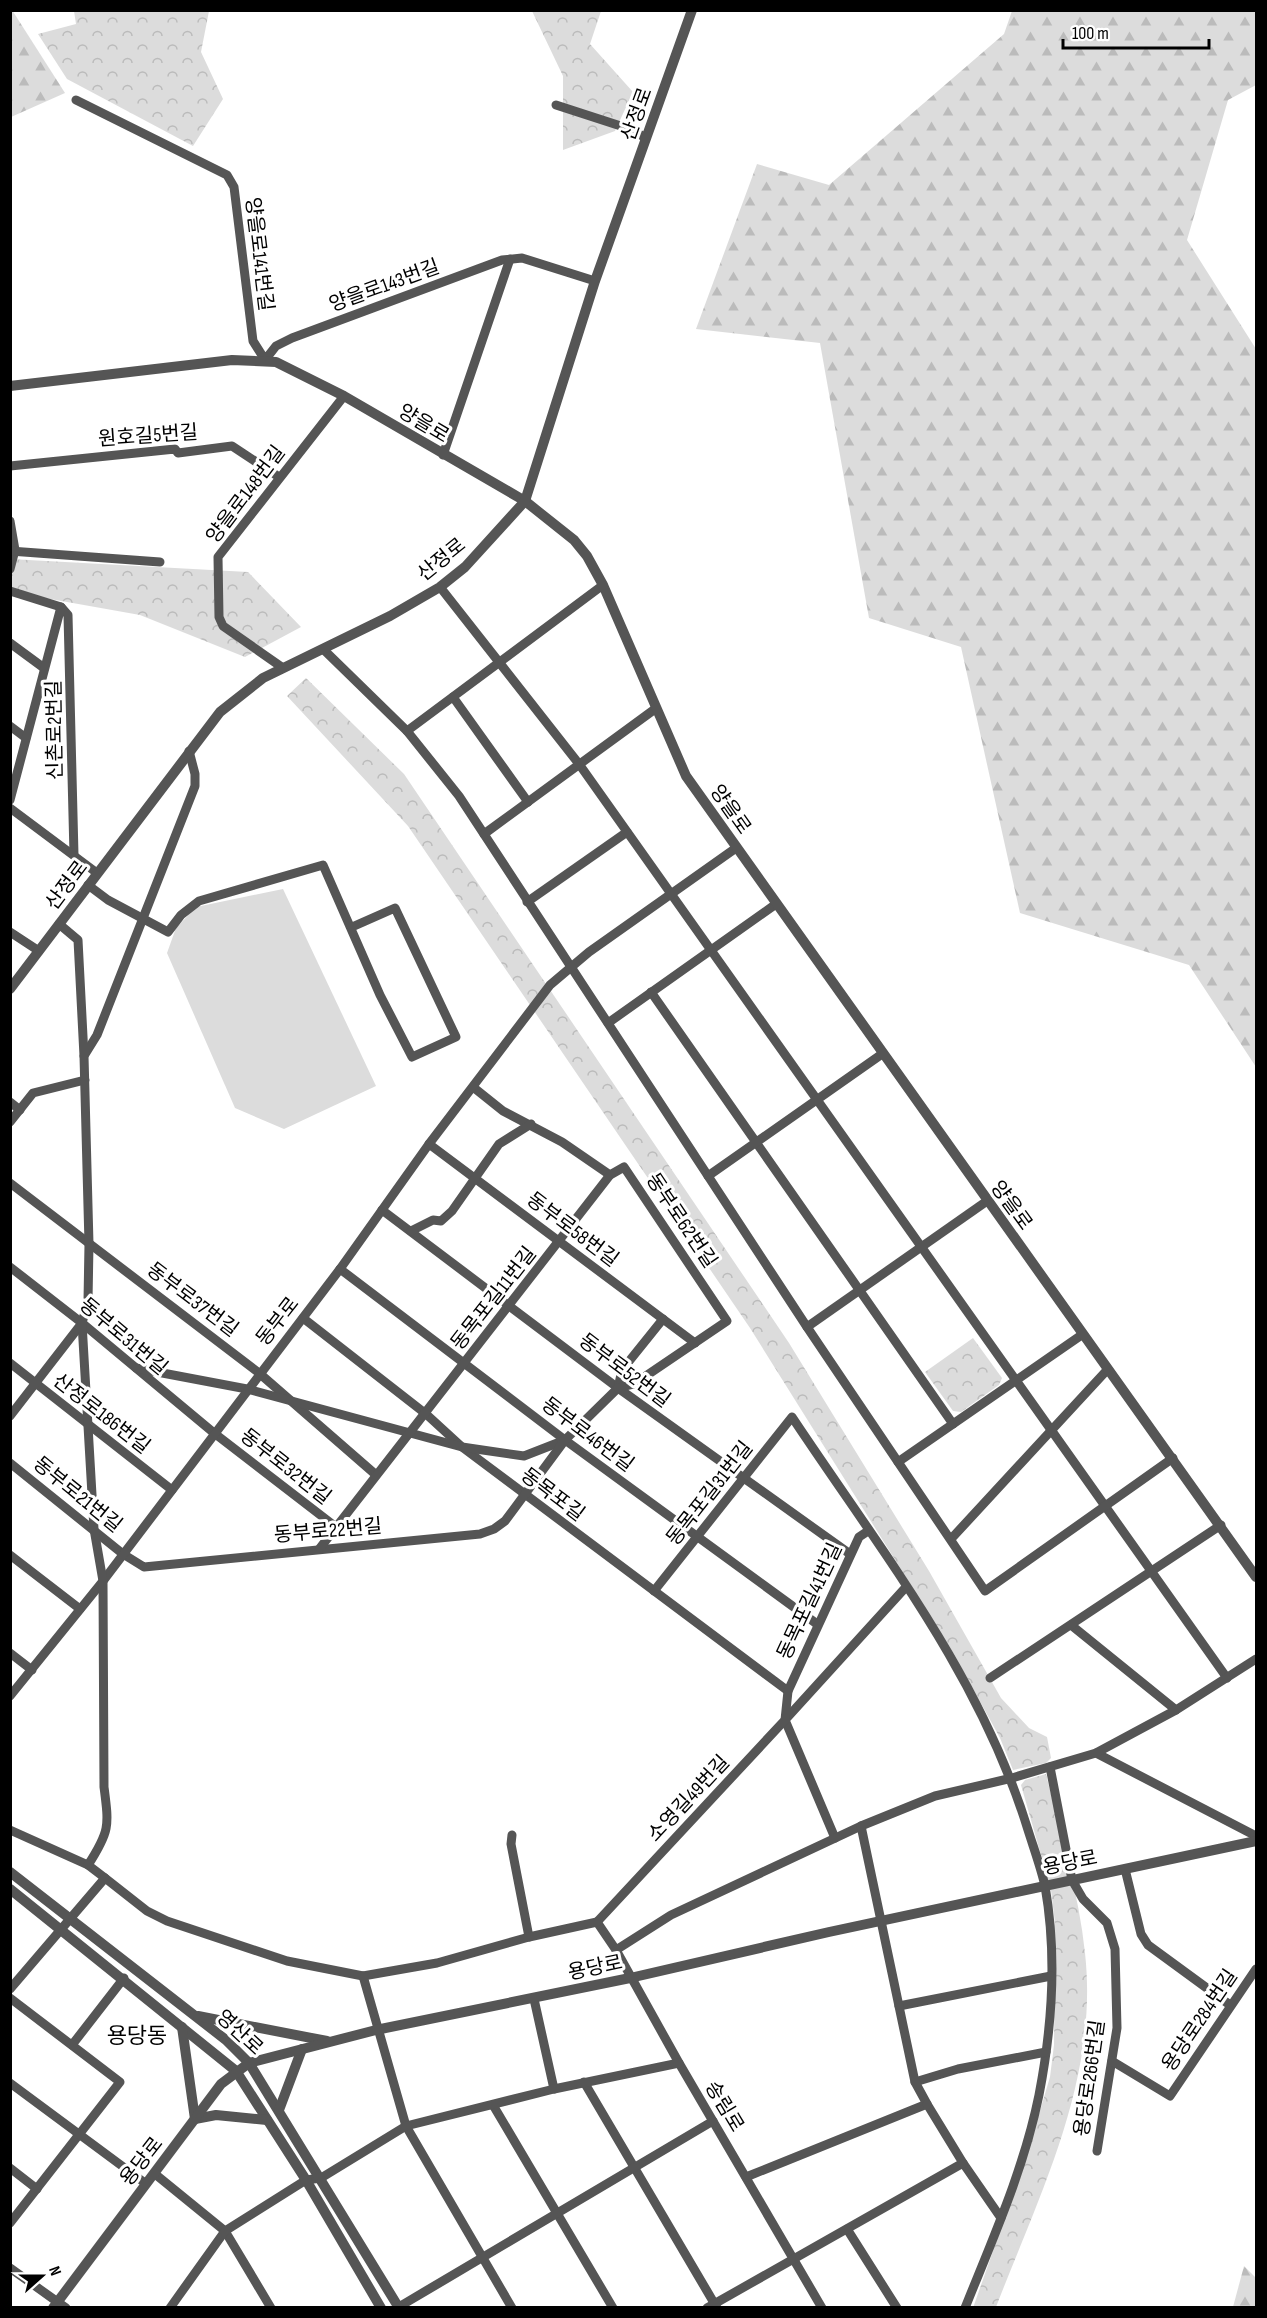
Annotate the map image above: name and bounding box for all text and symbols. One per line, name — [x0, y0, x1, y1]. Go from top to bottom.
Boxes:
scale bar — [1063, 12, 1208, 50]
text: 100 m — [1072, 23, 1109, 44]
street label: 산정로 — [616, 84, 658, 144]
street label: 양을로141번길 — [240, 196, 278, 312]
street label: 양을로143번길 — [326, 255, 443, 317]
street label: 양을로 — [394, 399, 453, 448]
street label: 원호길5번길 — [97, 421, 199, 451]
street label: 양을로148번길 — [201, 441, 290, 548]
street label: 산정로 — [413, 533, 471, 586]
street label: 신촌로2번길 — [42, 680, 68, 780]
street label: 양을로 — [705, 780, 756, 839]
street label: 산정로 — [41, 856, 93, 915]
street label: 동부로62번길 — [641, 1169, 722, 1273]
street label: 양을로 — [985, 1176, 1037, 1235]
street label: 동부로58번길 — [522, 1187, 623, 1272]
street label: 동목포길11번길 — [446, 1242, 542, 1355]
street label: 동부로37번길 — [142, 1258, 243, 1342]
street label: 동부로 — [251, 1292, 304, 1351]
street label: 동부로31번길 — [75, 1293, 172, 1380]
street label: 동부로52번길 — [574, 1329, 675, 1413]
street label: 산정로186번길 — [48, 1368, 155, 1459]
street label: 동부로46번길 — [537, 1392, 638, 1477]
street label: 동부로32번길 — [235, 1424, 336, 1510]
street label: 동목포길31번길 — [662, 1437, 758, 1551]
street label: 동부로21번길 — [28, 1452, 127, 1538]
street label: 동목포길 — [516, 1463, 589, 1527]
street label: 동부로22번길 — [273, 1514, 383, 1548]
street label: 동목포길41번길 — [772, 1539, 847, 1664]
street label: 소영길49번길 — [643, 1751, 735, 1847]
street label: 용당로 — [1041, 1846, 1100, 1880]
street label: 용당로 — [566, 1951, 625, 1985]
street label: 용당로284번길 — [1157, 1965, 1243, 2076]
street label: 영산로 — [211, 2005, 268, 2060]
street label: 용당로266번길 — [1070, 2018, 1110, 2138]
district label: 용당동 — [107, 2023, 167, 2050]
street label: 송림로 — [700, 2077, 749, 2136]
street label: 용당로 — [115, 2132, 168, 2191]
north arrow — [12, 2246, 72, 2306]
text: N — [44, 2264, 65, 2279]

